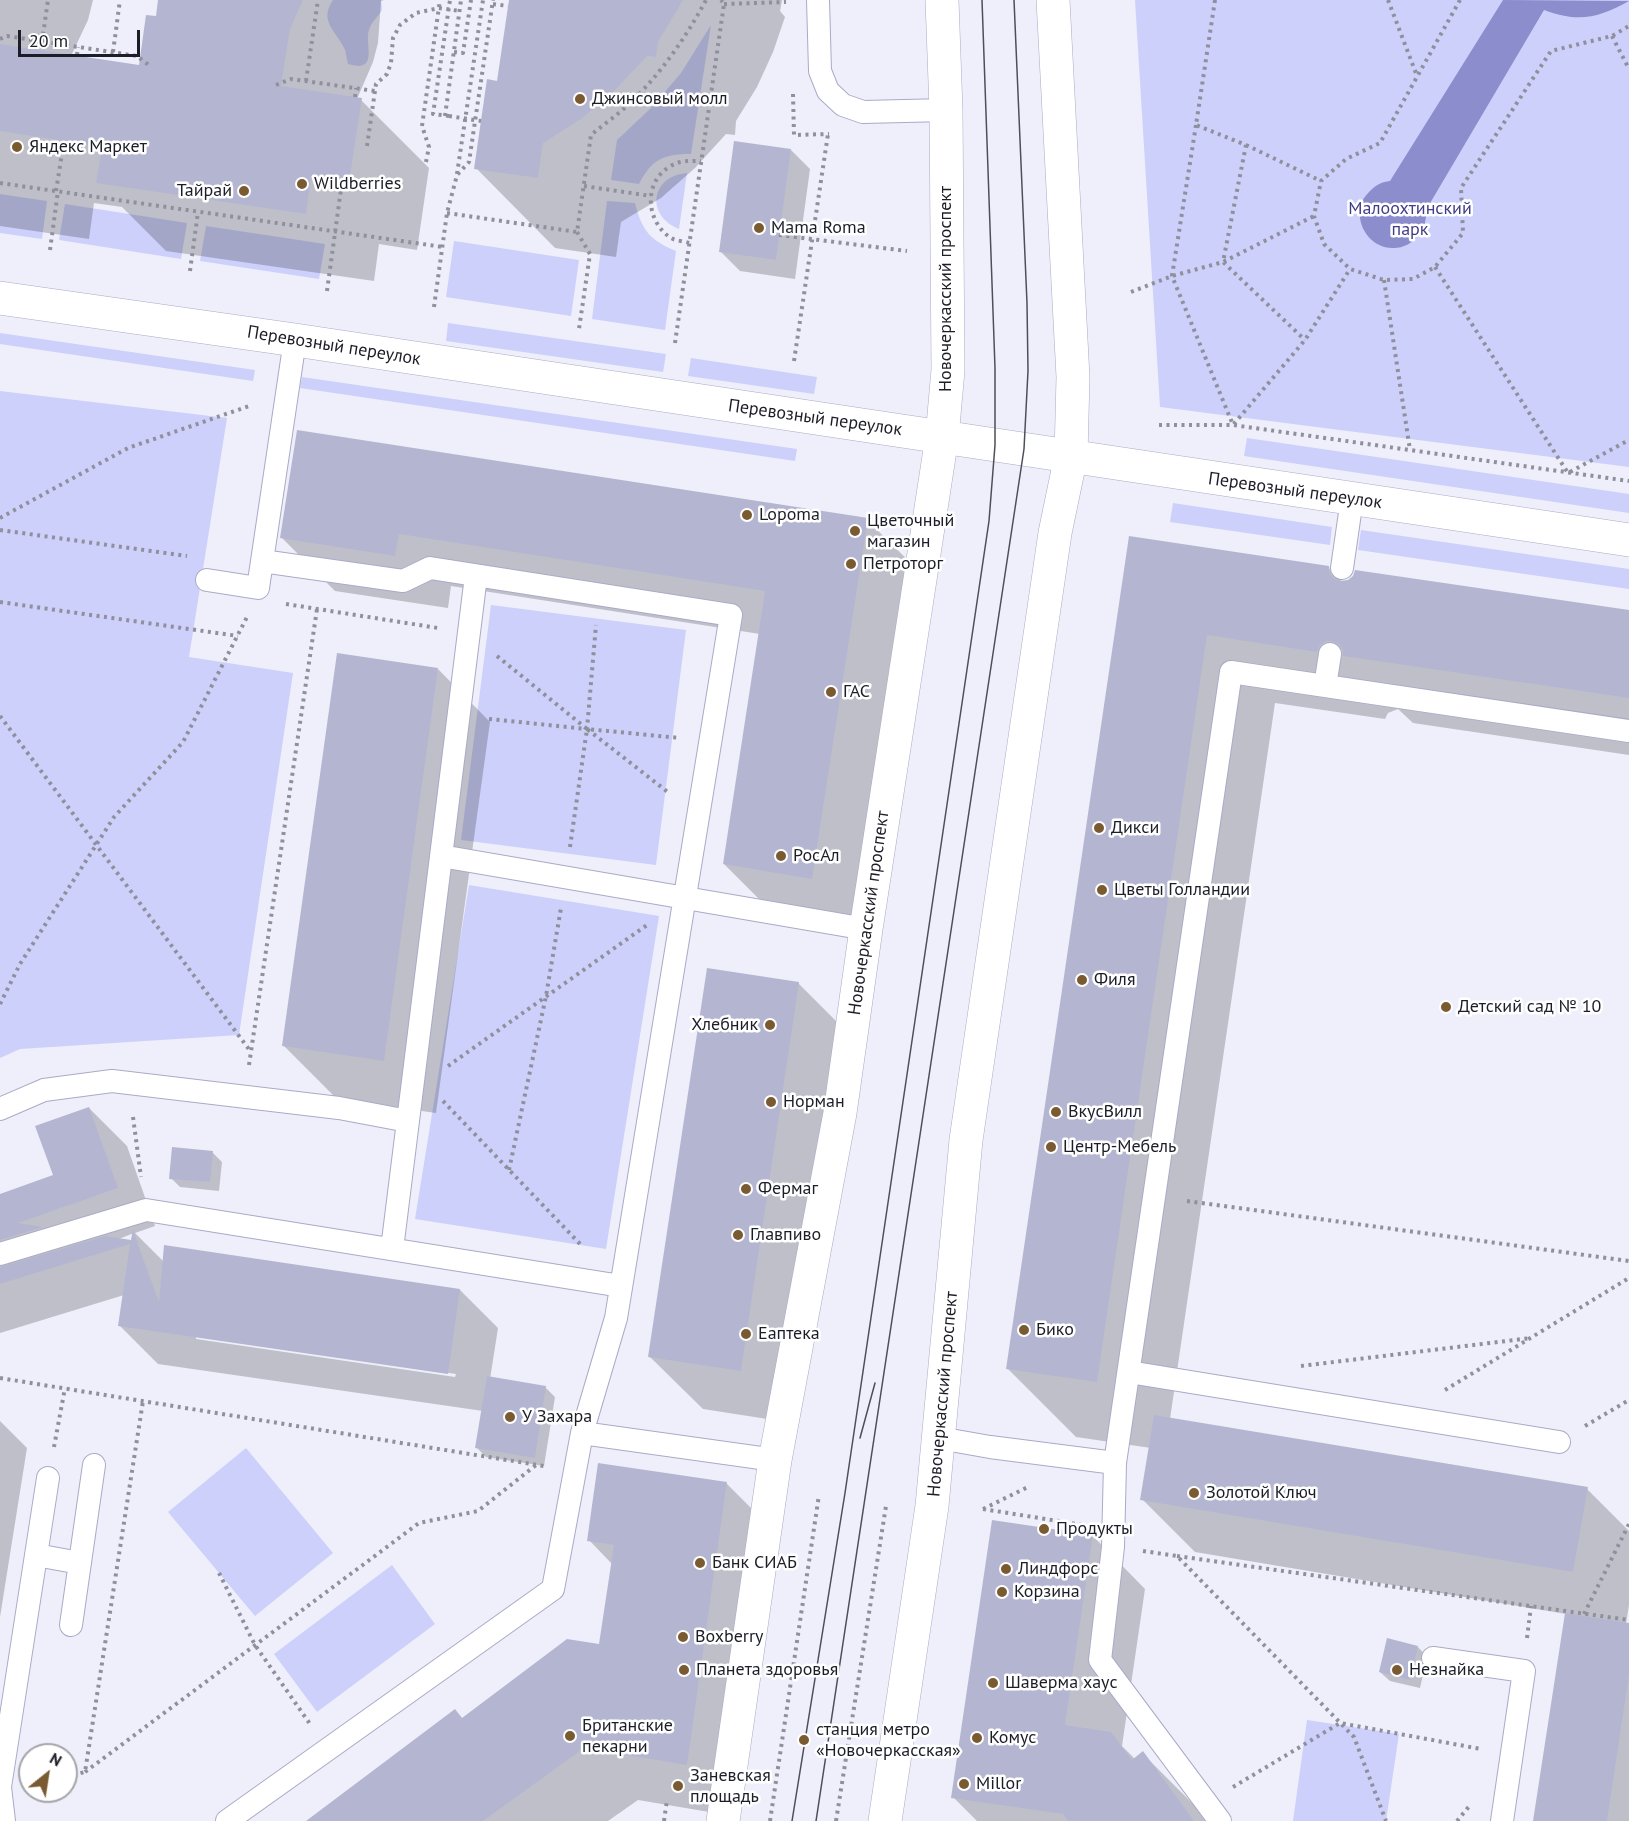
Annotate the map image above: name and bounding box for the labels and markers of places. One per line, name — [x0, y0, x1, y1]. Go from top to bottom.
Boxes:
place label: Джинсовый молл — [592, 88, 728, 110]
marker: Джинсовый молл — [573, 92, 587, 106]
place label: Яндекс Маркет — [29, 136, 147, 158]
marker: Яндекс Маркет — [10, 140, 24, 154]
place label: Wildberries — [314, 173, 401, 195]
marker: Wildberries — [295, 177, 309, 191]
place label: Тайрай — [177, 180, 232, 202]
marker: Тайрай — [237, 184, 251, 198]
place label: Mama Roma — [771, 217, 866, 239]
marker: Mama Roma — [752, 221, 766, 235]
place label: Lopoma — [759, 504, 820, 526]
marker: Lopoma — [740, 508, 754, 522]
place label: Цветочный магазин — [867, 510, 954, 552]
marker: Цветочный магазин — [848, 524, 862, 538]
place label: Петроторг — [863, 553, 943, 575]
marker: Петроторг — [844, 557, 858, 571]
place label: ГАС — [843, 681, 870, 703]
marker: ГАС — [824, 685, 838, 699]
place label: Дикси — [1111, 817, 1159, 839]
marker: Дикси — [1092, 821, 1106, 835]
place label: РосАл — [793, 845, 840, 867]
marker: РосАл — [774, 849, 788, 863]
place label: Цветы Голландии — [1114, 879, 1250, 901]
marker: Цветы Голландии — [1095, 883, 1109, 897]
place label: Филя — [1094, 969, 1135, 991]
marker: Филя — [1075, 973, 1089, 987]
place label: Детский сад № 10 — [1458, 996, 1601, 1018]
marker: Детский сад № 10 — [1439, 1000, 1453, 1014]
place label: Хлебник — [691, 1014, 758, 1036]
marker: Хлебник — [763, 1018, 777, 1032]
place label: Норман — [783, 1091, 845, 1113]
marker: Норман — [764, 1095, 778, 1109]
place label: ВкусВилл — [1068, 1101, 1142, 1123]
marker: ВкусВилл — [1049, 1105, 1063, 1119]
place label: Центр-Мебель — [1063, 1136, 1176, 1158]
marker: Центр-Мебель — [1044, 1140, 1058, 1154]
place label: Фермаг — [758, 1178, 818, 1200]
marker: Фермаг — [739, 1182, 753, 1196]
place label: Главпиво — [750, 1224, 821, 1246]
marker: Главпиво — [731, 1228, 745, 1242]
place label: Бико — [1036, 1319, 1074, 1341]
place label: Еаптека — [758, 1323, 820, 1345]
marker: Бико — [1017, 1323, 1031, 1337]
marker: Еаптека — [739, 1327, 753, 1341]
place label: У Захара — [522, 1406, 592, 1428]
marker: У Захара — [503, 1410, 517, 1424]
place label: Золотой Ключ — [1206, 1482, 1317, 1504]
marker: Золотой Ключ — [1187, 1486, 1201, 1500]
place label: Продукты — [1056, 1518, 1133, 1540]
marker: Продукты — [1037, 1522, 1051, 1536]
place label: Банк СИАБ — [712, 1552, 797, 1574]
marker: Банк СИАБ — [693, 1556, 707, 1570]
place label: Линдфорс — [1018, 1558, 1098, 1580]
marker: Линдфорс — [999, 1562, 1013, 1576]
place label: Корзина — [1014, 1581, 1080, 1603]
marker: Корзина — [995, 1585, 1009, 1599]
place label: Boxberry — [695, 1626, 763, 1648]
marker: Boxberry — [676, 1630, 690, 1644]
place label: Планета здоровья — [696, 1659, 838, 1681]
place label: Незнайка — [1409, 1659, 1484, 1681]
marker: Планета здоровья — [677, 1663, 691, 1677]
marker: Незнайка — [1390, 1663, 1404, 1677]
place label: Шаверма хаус — [1005, 1672, 1118, 1694]
marker: Шаверма хаус — [986, 1676, 1000, 1690]
place label: Британские пекарни — [582, 1715, 673, 1758]
place label: станция метро «Новочеркасская» — [816, 1719, 961, 1762]
place label: Комус — [989, 1727, 1036, 1749]
marker: Британские пекарни — [563, 1729, 577, 1743]
marker: Комус — [970, 1731, 984, 1745]
marker: станция метро «Новочеркасская» — [797, 1733, 811, 1747]
place label: Заневская площадь — [690, 1765, 771, 1808]
place label: Millor — [976, 1773, 1021, 1795]
marker: Millor — [957, 1777, 971, 1791]
marker: Заневская площадь — [671, 1779, 685, 1793]

